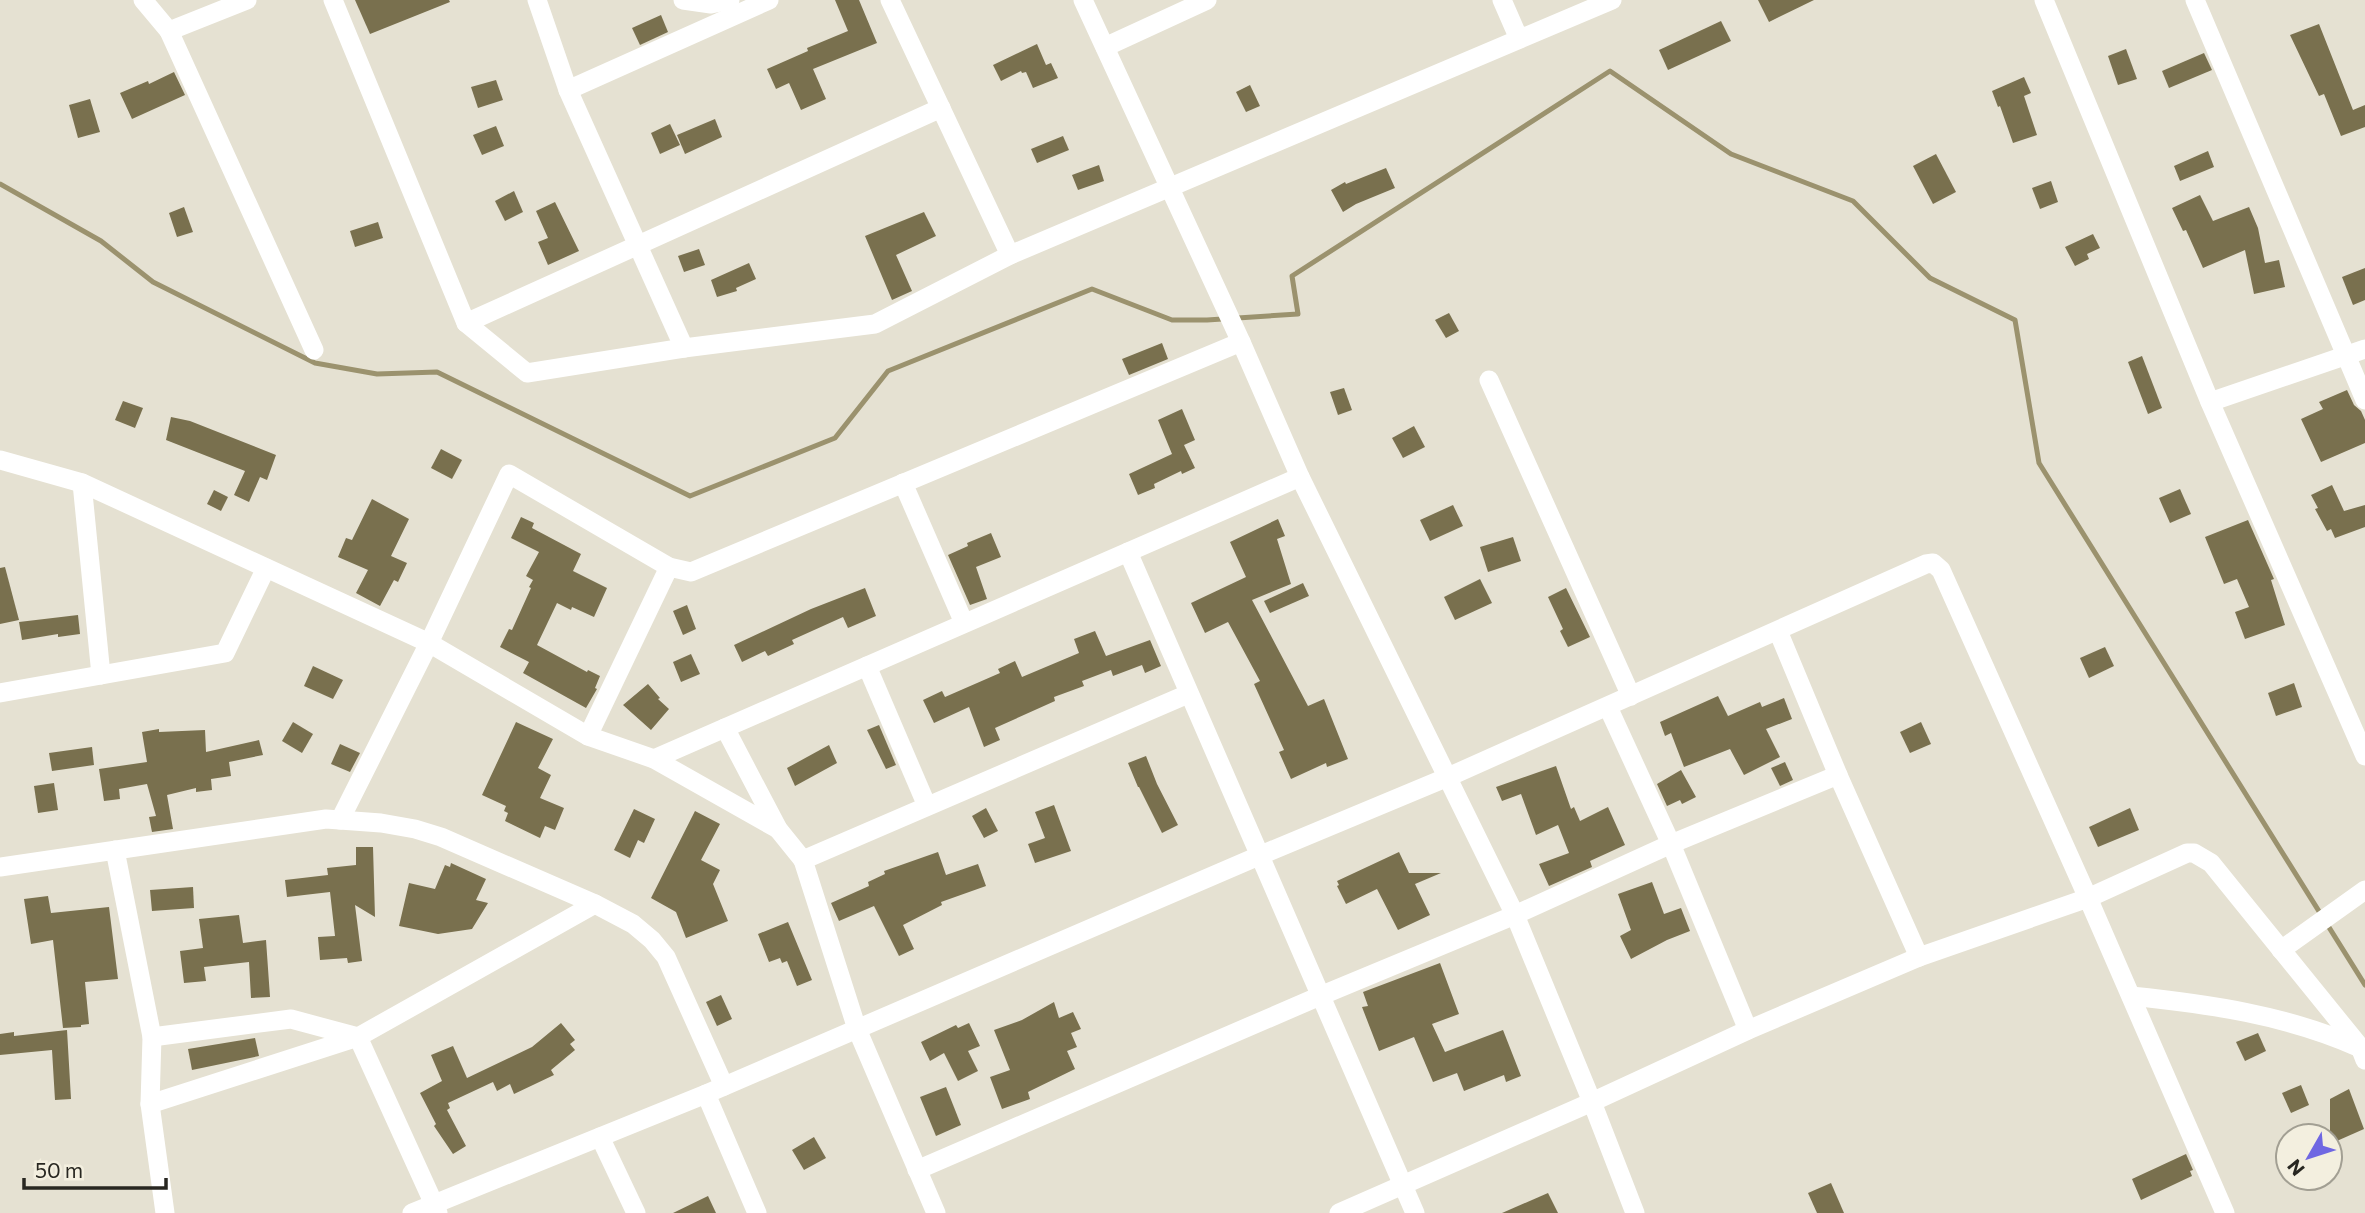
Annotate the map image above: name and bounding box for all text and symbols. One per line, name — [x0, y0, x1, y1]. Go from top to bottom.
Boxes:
north arrow — [2274, 1122, 2344, 1192]
scale bar — [24, 1146, 166, 1190]
text: N — [2282, 1155, 2309, 1181]
text: 50 m — [35, 1157, 83, 1182]

